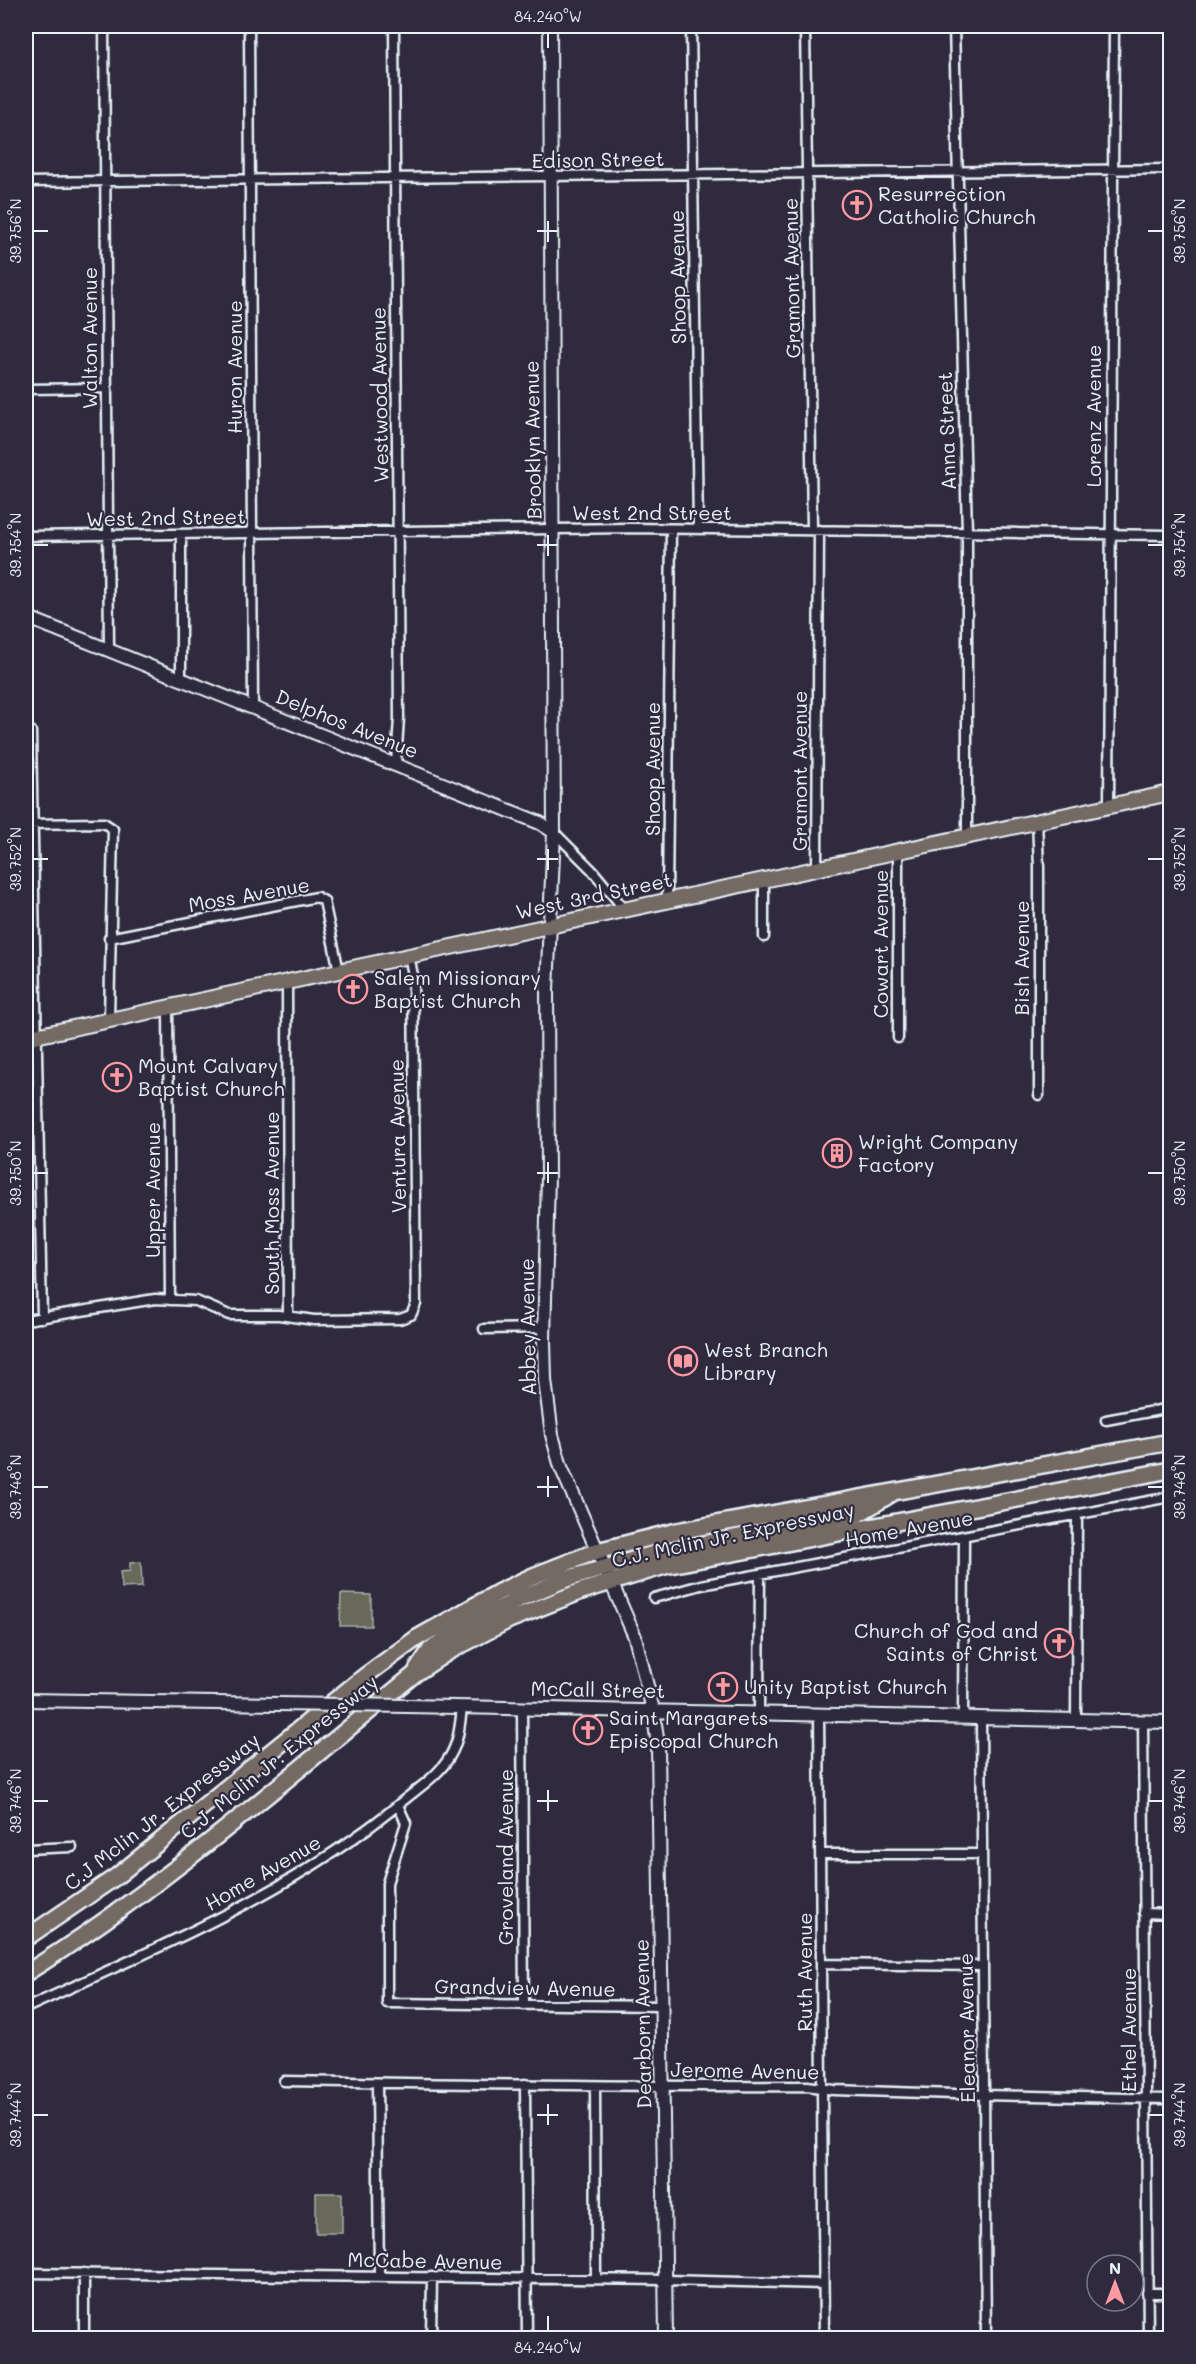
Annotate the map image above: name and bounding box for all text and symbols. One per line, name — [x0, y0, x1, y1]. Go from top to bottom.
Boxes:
text: 84.240°W — [514, 6, 582, 26]
street label: Edison Street — [531, 145, 665, 173]
place label: Resurrection Catholic Church — [878, 180, 1036, 229]
church icon: Resurrection Catholic Church — [841, 189, 873, 221]
street label: Gramont Avenue — [777, 197, 805, 359]
text: 39.756°N — [5, 198, 25, 264]
text: 39.756°N — [1169, 198, 1189, 264]
street label: Shoop Avenue — [663, 210, 691, 344]
street label: Walton Avenue — [76, 267, 102, 409]
street label: Huron Avenue — [221, 300, 247, 434]
street label: Westwood Avenue — [364, 307, 394, 483]
street label: Lorenz Avenue — [1080, 345, 1106, 487]
street label: Brooklyn Avenue — [518, 360, 546, 520]
street label: Anna Street — [931, 371, 961, 491]
street label: West 2nd Street — [572, 499, 732, 525]
street label: West 2nd Street — [86, 503, 246, 531]
text: 39.754°N — [5, 513, 25, 577]
text: 39.754°N — [1169, 513, 1189, 577]
street label: Delphos Avenue — [272, 683, 423, 764]
street label: Gramont Avenue — [786, 691, 812, 851]
street label: Shoop Avenue — [639, 702, 665, 836]
text: 39.752°N — [5, 827, 25, 891]
text: 39.752°N — [1169, 827, 1189, 891]
street label: West 3rd Street — [513, 866, 674, 924]
street label: Cowart Avenue — [867, 870, 893, 1018]
street label: Moss Avenue — [186, 871, 312, 917]
street label: Bish Avenue — [1008, 900, 1034, 1016]
place label: Salem Missionary Baptist Church — [374, 964, 541, 1013]
church icon: Salem Missionary Baptist Church — [337, 973, 369, 1005]
place label: Mount Calvary Baptist Church — [138, 1052, 285, 1101]
street label: Ventura Avenue — [383, 1059, 411, 1213]
church icon: Mount Calvary Baptist Church — [101, 1061, 133, 1093]
street label: South Moss Avenue — [258, 1111, 284, 1295]
street label: Upper Avenue — [139, 1122, 165, 1258]
place label: Wright Company Factory — [858, 1128, 1018, 1177]
building icon: Wright Company Factory — [821, 1137, 853, 1169]
text: 39.750°N — [5, 1140, 25, 1206]
text: 39.750°N — [1169, 1140, 1189, 1206]
street label: Abbey Avenue — [513, 1258, 541, 1396]
place label: West Branch Library — [704, 1336, 828, 1385]
library icon: West Branch Library — [667, 1345, 699, 1377]
text: 39.748°N — [5, 1454, 25, 1520]
text: 39.748°N — [1169, 1454, 1189, 1520]
street label: C.J. Mclin Jr. Expressway — [609, 1496, 857, 1572]
street label: Home Avenue — [843, 1504, 975, 1552]
place label: Church of God and Saints of Christ — [854, 1617, 1038, 1666]
church icon: Church of God and Saints of Christ — [1043, 1627, 1075, 1659]
street label: C.J. Mclin Jr. Expressway — [174, 1668, 383, 1844]
church icon: Unity Baptist Church — [707, 1671, 739, 1703]
place label: Unity Baptist Church — [744, 1673, 947, 1699]
street label: McCall Street — [531, 1675, 666, 1703]
place label: Saint Margarets Episcopal Church — [609, 1704, 778, 1753]
church icon: Saint Margarets Episcopal Church — [572, 1714, 604, 1746]
street label: C.J Mclin Jr. Expressway — [58, 1727, 265, 1896]
text: 39.746°N — [5, 1768, 25, 1834]
text: 39.746°N — [1169, 1768, 1189, 1834]
street label: Groveland Avenue — [492, 1769, 518, 1945]
street label: Home Avenue — [200, 1828, 325, 1916]
street label: Ruth Avenue — [791, 1912, 817, 2032]
street label: Dearborn Avenue — [628, 1939, 656, 2109]
street label: Eleanor Avenue — [952, 1953, 980, 2103]
street label: Ethel Avenue — [1115, 1968, 1141, 2092]
street label: Grandview Avenue — [434, 1972, 616, 2002]
street label: Jerome Avenue — [670, 2056, 820, 2084]
text: 39.744°N — [5, 2083, 25, 2147]
text: 39.744°N — [1169, 2083, 1189, 2147]
street label: McCabe Avenue — [347, 2246, 503, 2274]
north arrow — [1085, 2253, 1145, 2313]
text: N — [1109, 2257, 1121, 2278]
text: 84.240°W — [514, 2337, 582, 2357]

